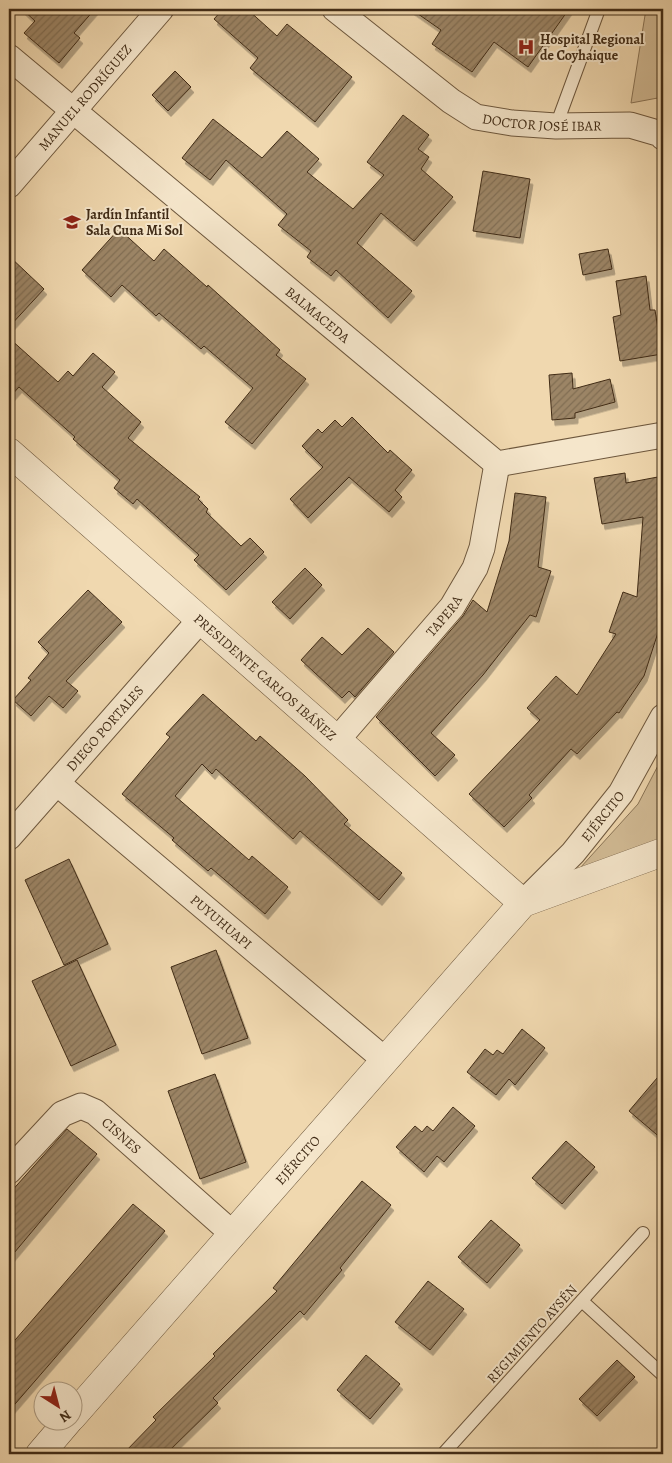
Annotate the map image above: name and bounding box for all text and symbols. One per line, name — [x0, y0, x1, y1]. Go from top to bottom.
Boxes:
place label: Hospital Regional de Coyhaique — [540, 30, 644, 65]
hospital icon: Hospital Regional de Coyhaique — [516, 37, 536, 57]
street label: MANUEL RODRÍGUEZ — [34, 40, 136, 154]
street label: DOCTOR JOSÉ IBAR — [481, 109, 602, 136]
place label: Jardín Infantil Sala Cuna Mi Sol — [86, 205, 183, 240]
school or university icon: Jardín Infantil Sala Cuna Mi Sol — [62, 212, 82, 232]
street label: BALMACEDA — [281, 282, 355, 347]
street label: TAPERA — [421, 591, 467, 640]
street label: PRESIDENTE CARLOS IBÁÑEZ — [190, 609, 341, 745]
street label: DIEGO PORTALES — [62, 681, 148, 775]
street label: EJÉRCITO — [576, 786, 629, 845]
street label: PUYUHUAPI — [186, 890, 256, 953]
street label: CISNES — [98, 1113, 145, 1158]
street label: EJÉRCITO — [271, 1131, 325, 1189]
street label: REGIMIENTO AYSÉN — [483, 1281, 581, 1387]
north arrow — [32, 1380, 82, 1430]
text: N — [56, 1405, 75, 1427]

